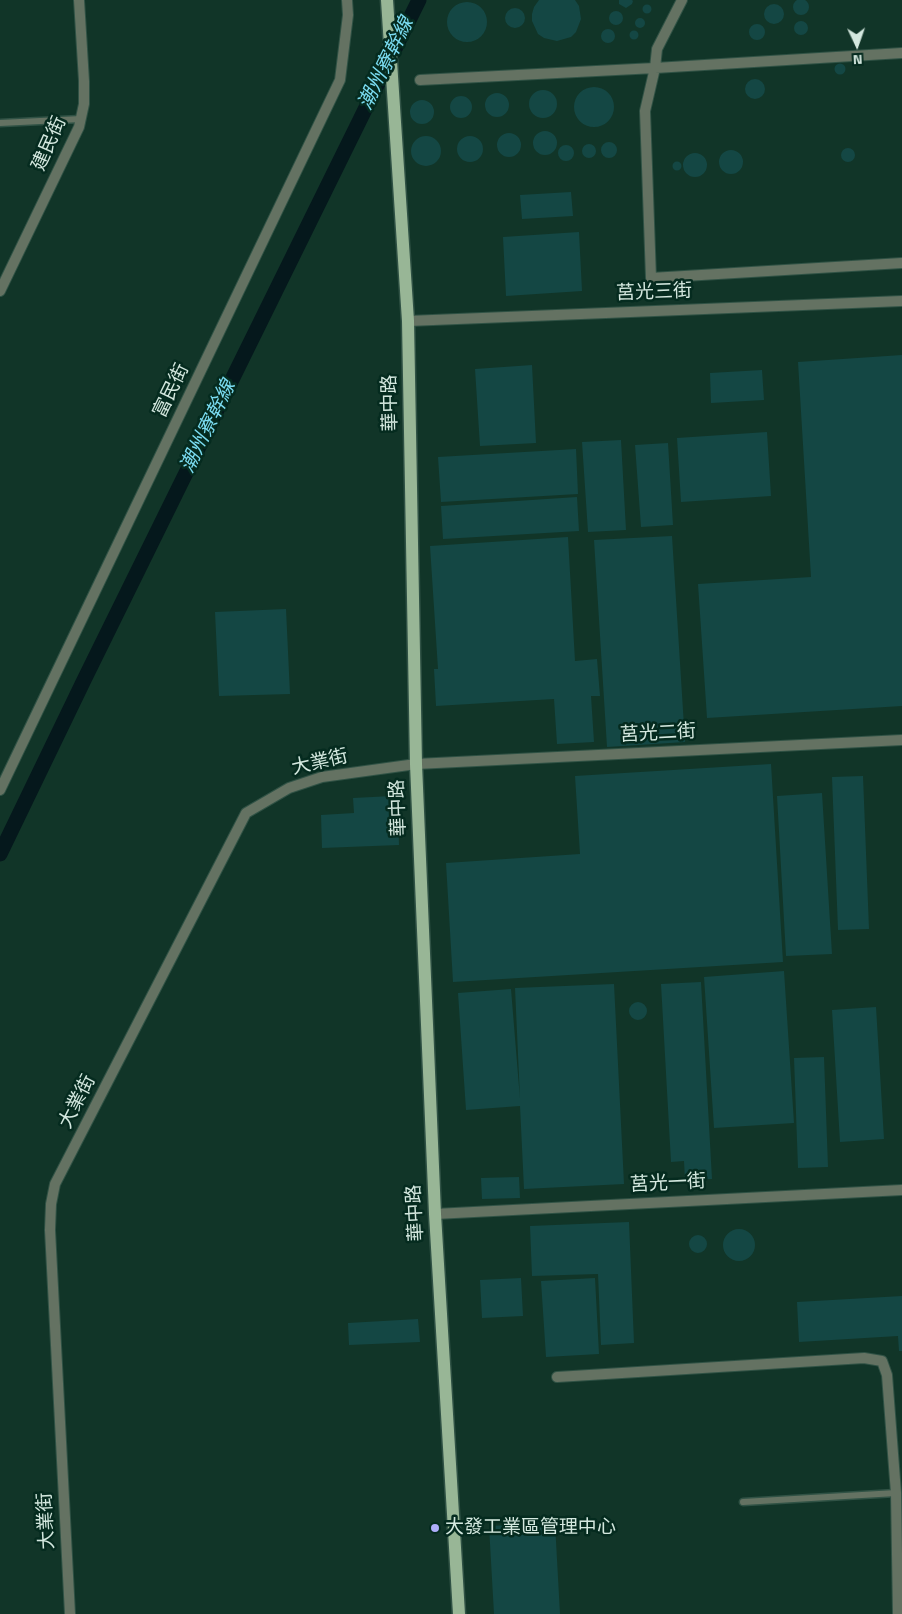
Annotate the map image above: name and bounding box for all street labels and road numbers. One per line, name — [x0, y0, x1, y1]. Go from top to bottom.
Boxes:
street label: 建民街 — [28, 113, 72, 175]
street label: 莒光三街 — [616, 280, 692, 306]
street label: 富民街 — [149, 360, 195, 422]
street label: 華中路 — [379, 374, 403, 432]
street label: 莒光二街 — [619, 721, 697, 747]
street label: 大業街 — [290, 745, 350, 781]
street label: 華中路 — [387, 779, 411, 837]
street label: 大業街 — [55, 1071, 101, 1133]
street label: 莒光一街 — [629, 1171, 707, 1197]
street label: 華中路 — [403, 1184, 429, 1242]
street label: 大業街 — [34, 1492, 60, 1550]

